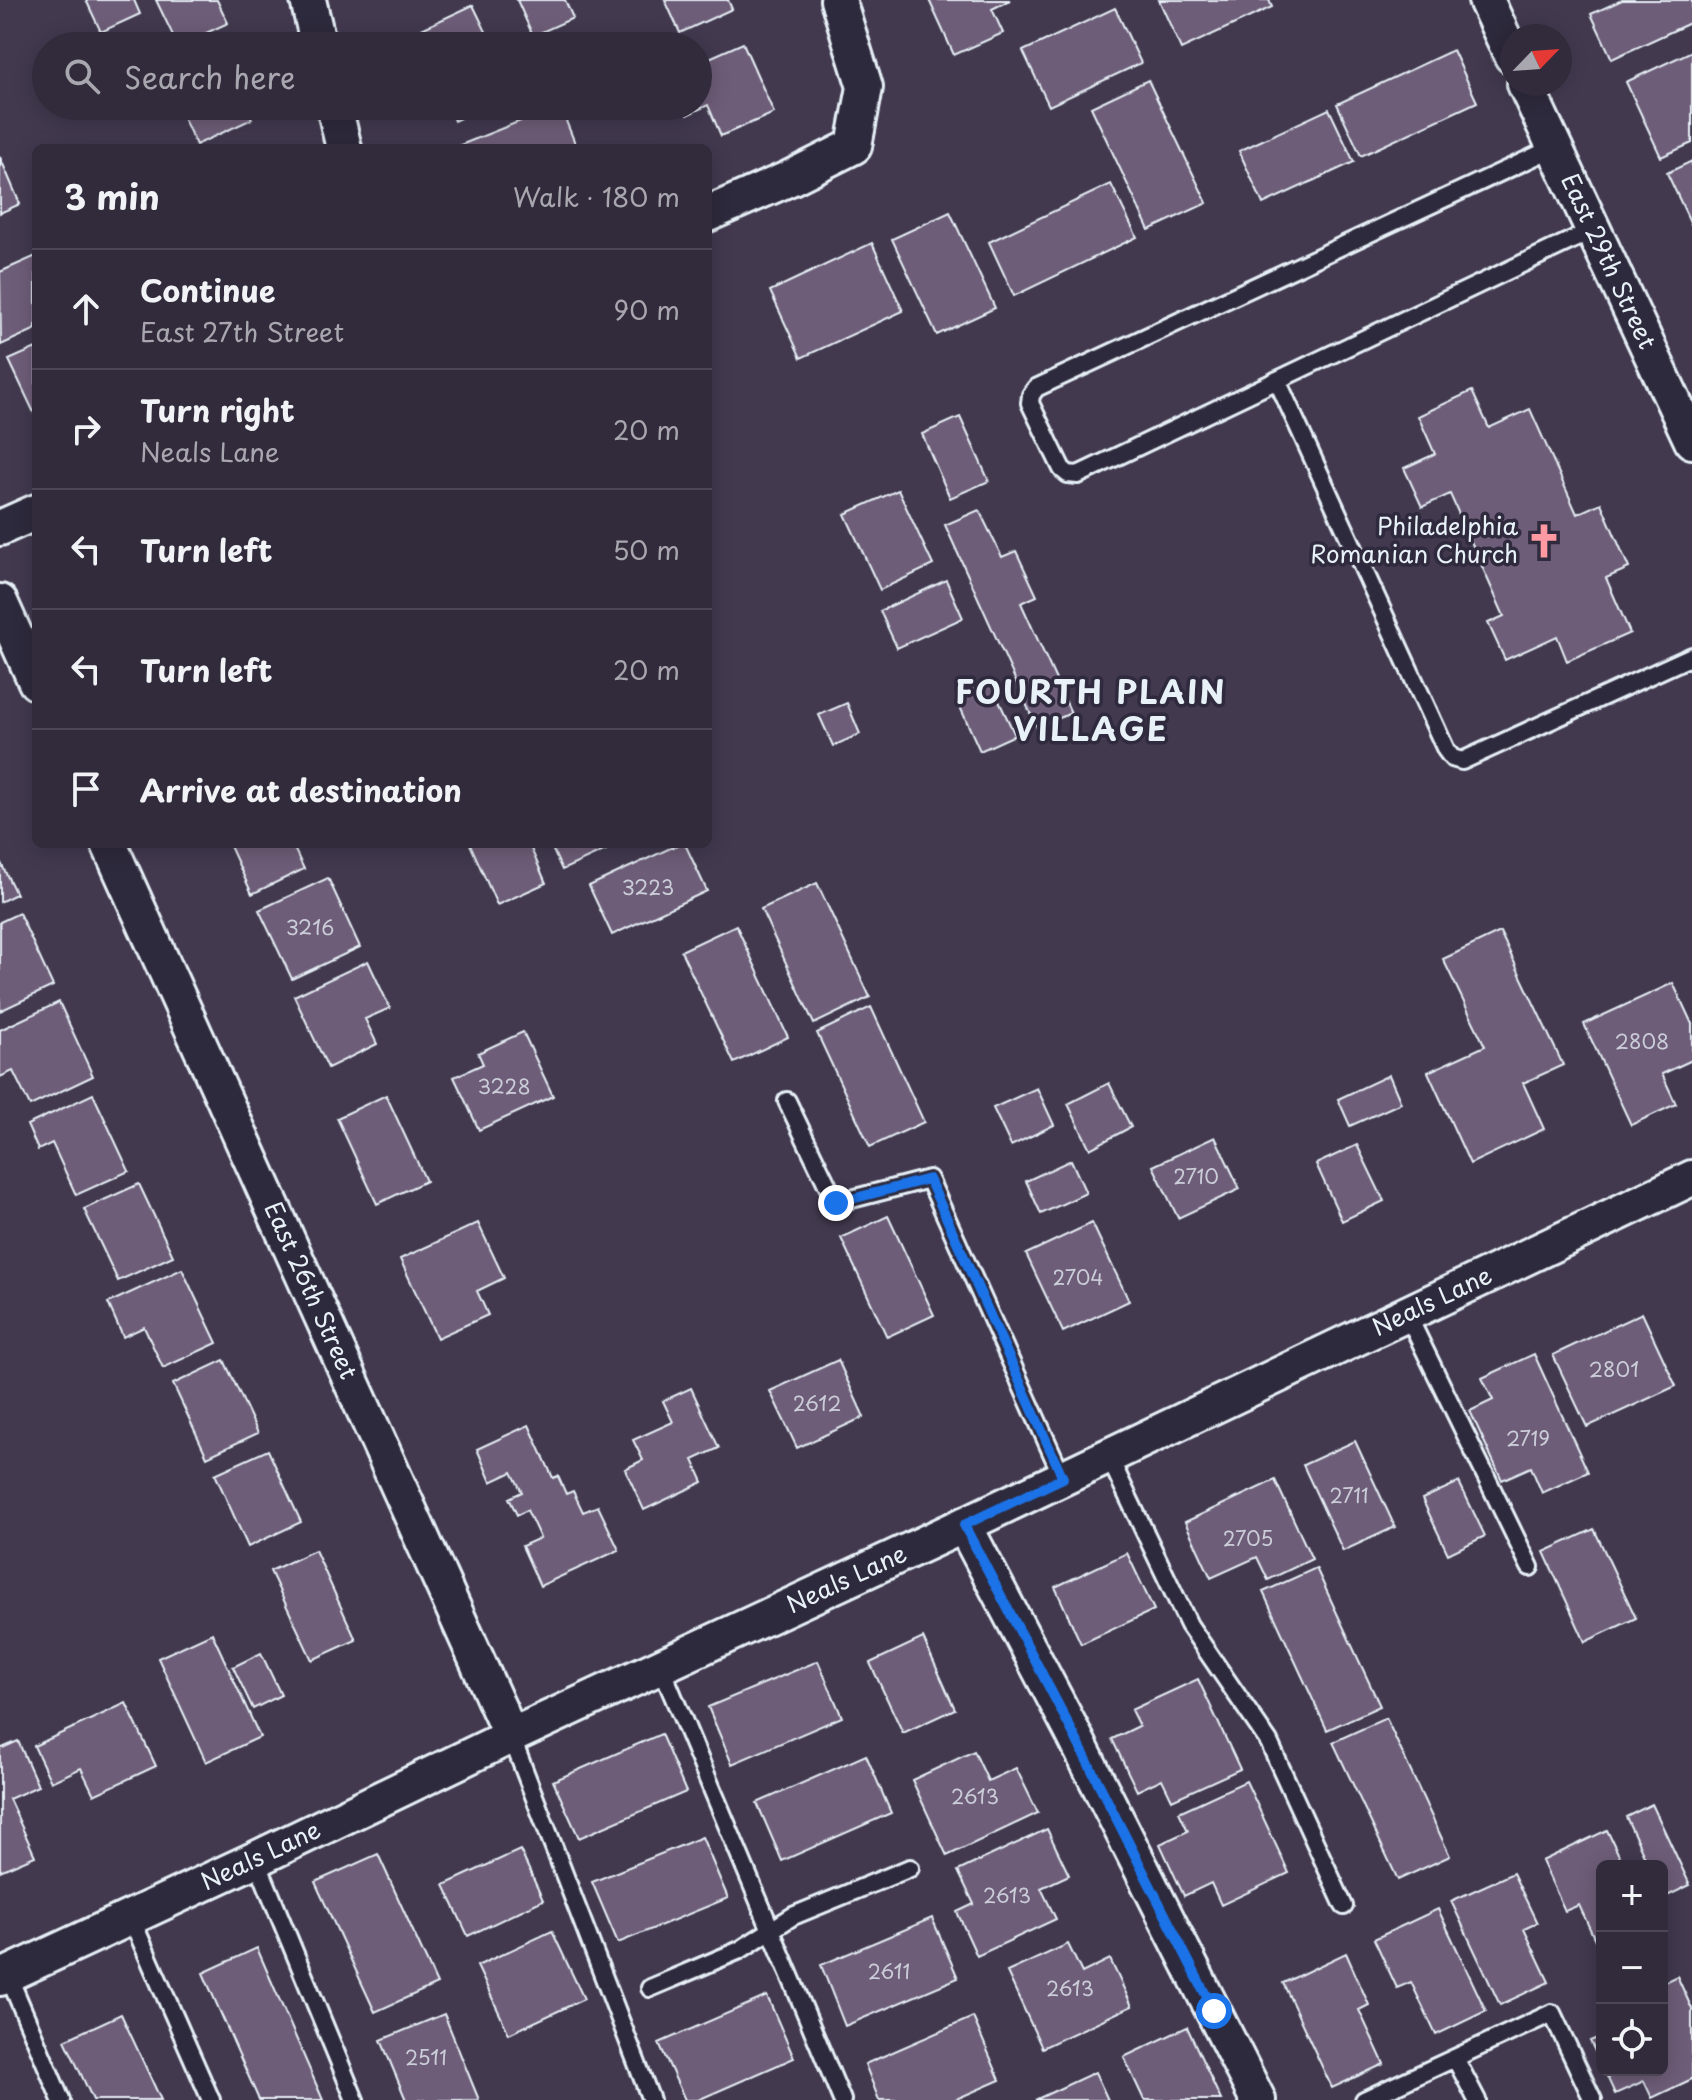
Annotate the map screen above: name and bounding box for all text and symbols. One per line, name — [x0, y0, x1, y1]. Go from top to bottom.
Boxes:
north arrow — [1500, 24, 1572, 96]
search box — [32, 32, 712, 120]
icon: search — [60, 54, 104, 98]
text: Search here — [124, 54, 296, 99]
street label: East 29th Street — [1553, 167, 1667, 355]
text: 3 min — [64, 170, 160, 222]
text: Walk · 180 m — [513, 177, 680, 216]
text: Continue — [140, 267, 275, 312]
icon: ahead — [64, 287, 108, 331]
text: 90 m — [613, 290, 680, 329]
text: East 27th Street — [140, 312, 344, 351]
text: Turn right — [140, 387, 295, 432]
icon: right — [64, 407, 108, 451]
text: 20 m — [613, 410, 680, 449]
text: Neals Lane — [140, 432, 280, 471]
place label: Philadelphia Romanian Church — [1310, 507, 1518, 571]
church icon: Philadelphia Romanian Church — [1525, 522, 1563, 560]
icon: left — [64, 527, 108, 571]
text: Turn left — [140, 527, 272, 572]
text: 50 m — [613, 530, 680, 569]
icon: left — [64, 647, 108, 691]
text: Turn left — [140, 647, 272, 692]
text: 20 m — [613, 650, 680, 689]
district label: FOURTH PLAIN VILLAGE — [955, 667, 1227, 752]
icon: arrive — [64, 767, 108, 811]
text: Arrive at destination — [140, 767, 462, 812]
house number: 3223 — [622, 872, 674, 902]
house number: 3216 — [286, 912, 334, 942]
house number: 2808 — [1615, 1026, 1669, 1056]
house number: 3228 — [477, 1071, 531, 1101]
house number: 2710 — [1173, 1161, 1219, 1191]
route end — [818, 1185, 854, 1221]
street label: East 26th Street — [256, 1195, 368, 1385]
street label: Neals Lane — [1366, 1256, 1497, 1344]
house number: 2704 — [1052, 1262, 1104, 1292]
house number: 2801 — [1589, 1354, 1639, 1384]
house number: 2612 — [793, 1388, 841, 1418]
house number: 2719 — [1506, 1423, 1550, 1453]
house number: 2711 — [1329, 1480, 1369, 1510]
house number: 2705 — [1223, 1523, 1273, 1553]
street label: Neals Lane — [780, 1534, 912, 1621]
house number: 2613 — [951, 1781, 999, 1811]
street label: Neals Lane — [194, 1811, 326, 1898]
map controls — [1596, 1860, 1668, 2076]
button: + — [1596, 1860, 1668, 1932]
house number: 2613 — [983, 1880, 1031, 1910]
button: − — [1596, 1932, 1668, 2004]
house number: 2611 — [868, 1956, 910, 1986]
house number: 2613 — [1046, 1973, 1094, 2003]
route start — [1196, 1993, 1232, 2029]
button: locate — [1596, 2004, 1668, 2076]
house number: 2511 — [405, 2042, 447, 2072]

